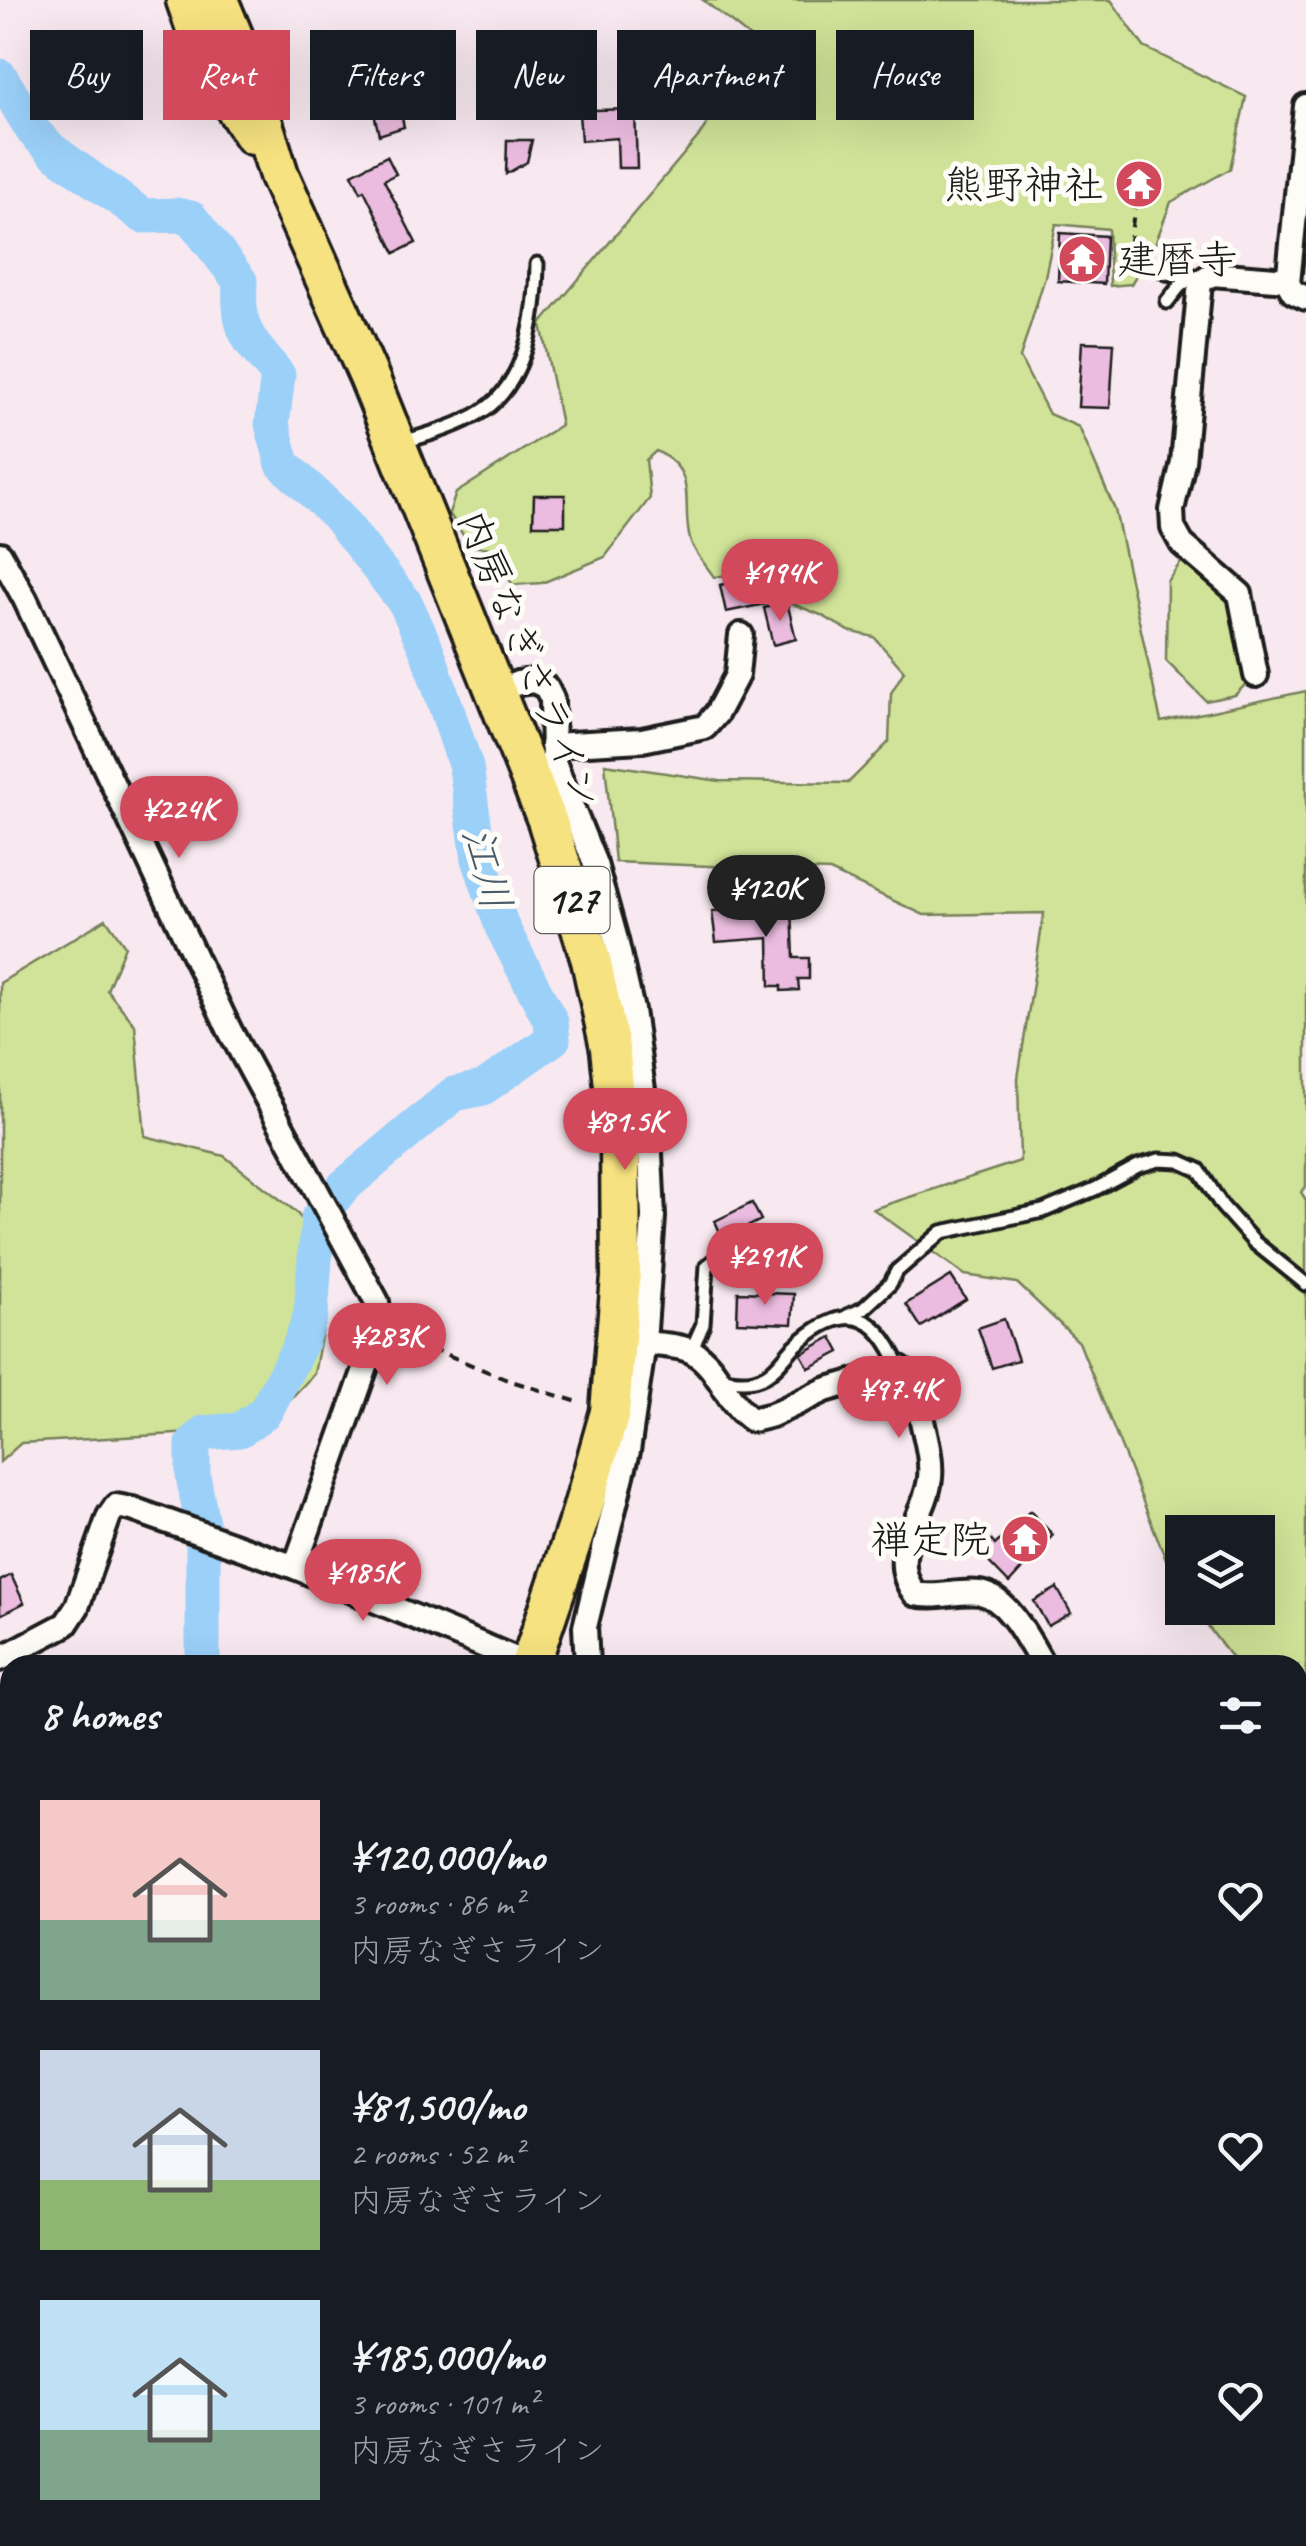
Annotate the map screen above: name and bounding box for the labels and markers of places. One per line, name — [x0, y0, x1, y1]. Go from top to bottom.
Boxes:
temple icon: 熊野神社 — [1113, 158, 1165, 210]
place label: 熊野神社 — [944, 160, 1104, 210]
temple icon: 建暦寺 — [1056, 233, 1108, 285]
place label: 建暦寺 — [1117, 235, 1237, 285]
pin: ¥194K — [710, 539, 850, 624]
pin: ¥224K — [109, 776, 249, 861]
pin: ¥120K — [696, 855, 836, 940]
pin: ¥81.5K — [544, 1088, 706, 1173]
pin: ¥291K — [695, 1223, 835, 1308]
pin: ¥283K — [317, 1303, 457, 1388]
pin: ¥97.4K — [818, 1356, 980, 1441]
temple icon: 禅定院 — [999, 1513, 1051, 1565]
place label: 禅定院 — [870, 1515, 990, 1565]
pin: ¥185K — [293, 1539, 433, 1624]

